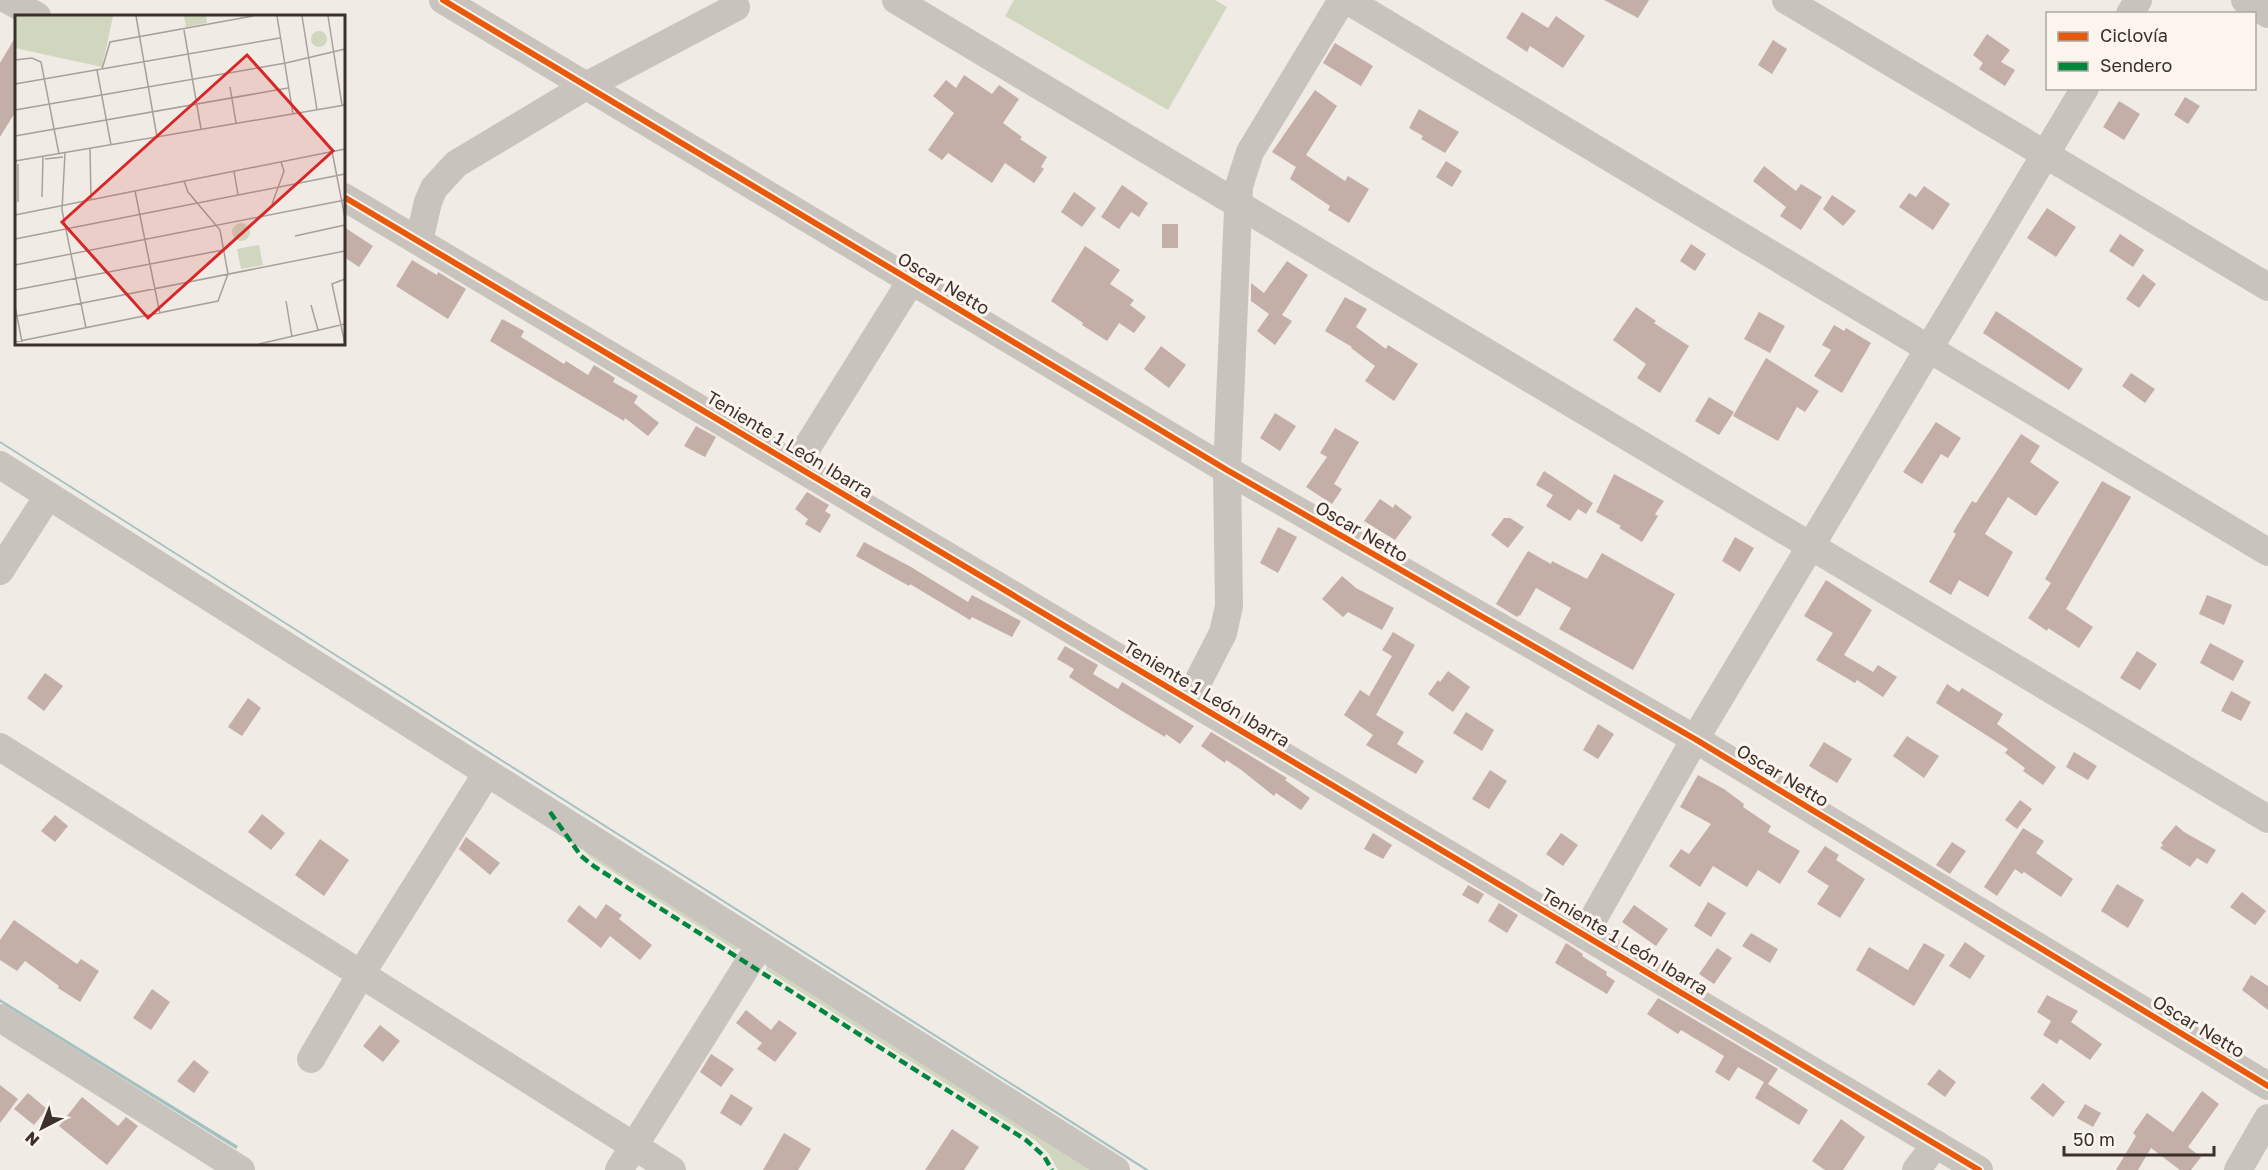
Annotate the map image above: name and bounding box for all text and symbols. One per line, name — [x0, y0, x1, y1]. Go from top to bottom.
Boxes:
legend — [2046, 12, 2256, 90]
inset map — [15, 15, 345, 345]
text: Ciclovía — [2100, 24, 2168, 46]
text: Sendero — [2100, 54, 2172, 76]
street label: Oscar Netto — [894, 247, 994, 319]
street label: Teniente 1 León Ibarra — [703, 386, 877, 502]
street label: Oscar Netto — [1312, 496, 1412, 566]
street label: Teniente 1 León Ibarra — [1120, 635, 1294, 751]
street label: Oscar Netto — [1733, 739, 1833, 811]
street label: Teniente 1 León Ibarra — [1538, 883, 1712, 999]
street label: Oscar Netto — [2149, 990, 2249, 1062]
north arrow — [12, 1098, 72, 1158]
scale bar — [2064, 1119, 2214, 1157]
text: N — [21, 1128, 43, 1151]
text: 50 m — [2073, 1128, 2115, 1150]

